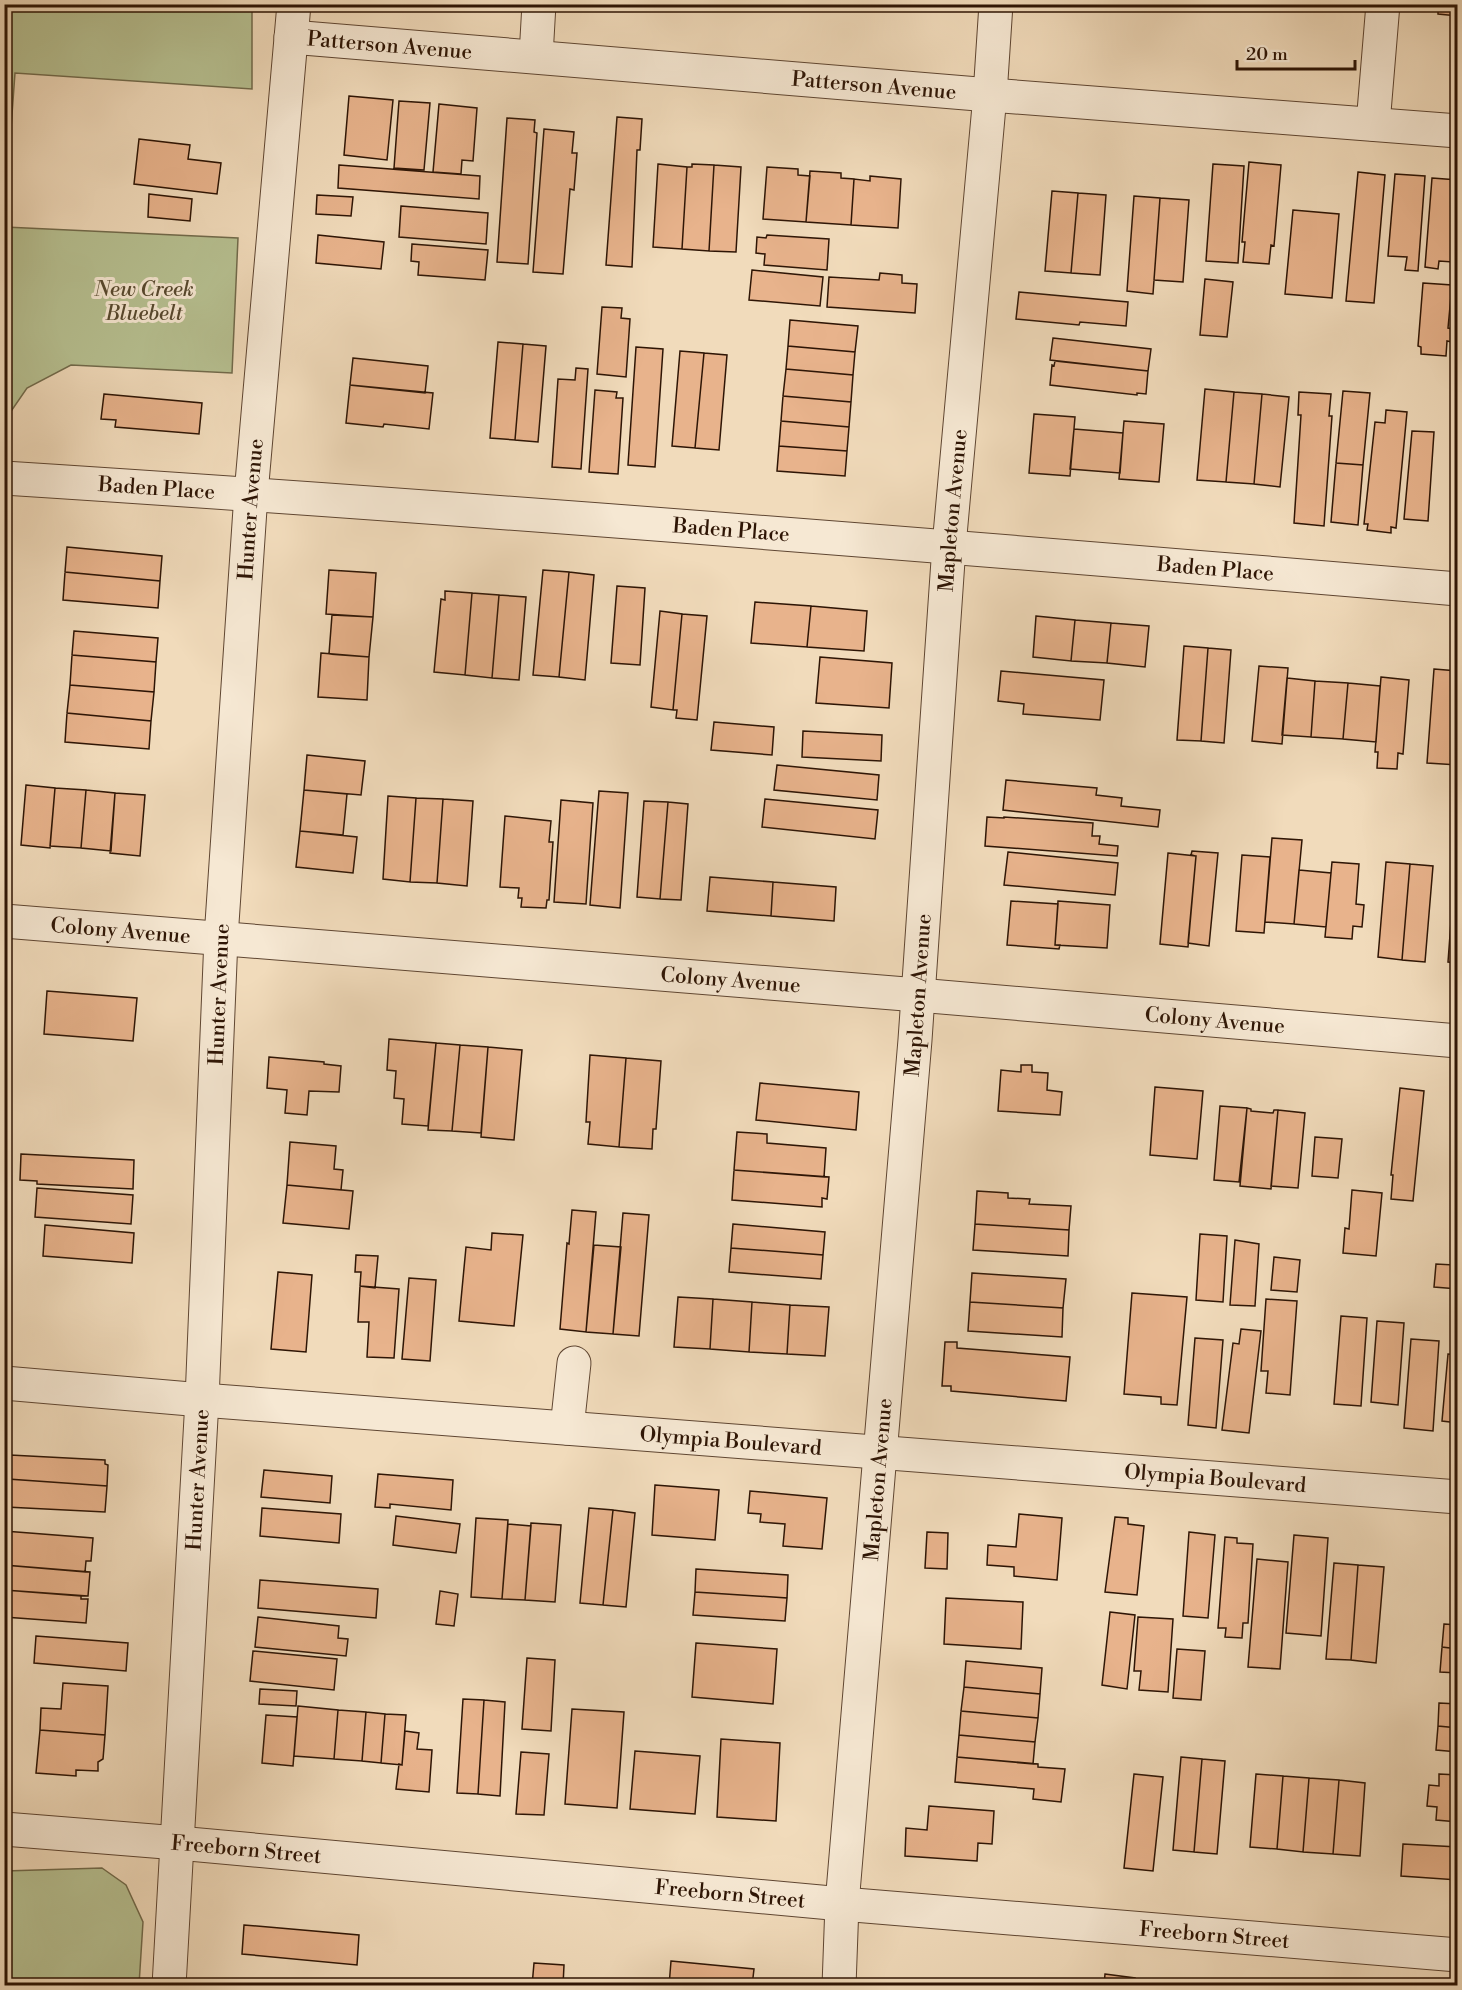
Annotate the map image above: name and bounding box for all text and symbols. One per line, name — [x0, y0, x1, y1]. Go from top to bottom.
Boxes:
street label: Patterson Avenue — [306, 26, 473, 66]
scale bar — [1237, 33, 1356, 71]
text: 20 m — [1246, 43, 1288, 66]
street label: Patterson Avenue — [790, 67, 957, 106]
park label: New Creek Bluebelt — [93, 277, 194, 327]
street label: Mapleton Avenue — [934, 428, 974, 593]
street label: Hunter Avenue — [233, 438, 270, 581]
street label: Baden Place — [96, 472, 216, 506]
street label: Baden Place — [671, 513, 791, 548]
street label: Baden Place — [1155, 552, 1275, 587]
street label: Colony Avenue — [49, 913, 192, 950]
street label: Mapleton Avenue — [900, 913, 938, 1078]
street label: Hunter Avenue — [204, 923, 236, 1066]
street label: Colony Avenue — [659, 962, 802, 999]
street label: Colony Avenue — [1144, 1002, 1286, 1040]
street label: Mapleton Avenue — [859, 1397, 899, 1562]
street label: Hunter Avenue — [182, 1408, 215, 1551]
street label: Olympia Boulevard — [639, 1422, 823, 1462]
street label: Olympia Boulevard — [1123, 1459, 1307, 1499]
street label: Freeborn Street — [170, 1830, 323, 1870]
street label: Freeborn Street — [654, 1875, 807, 1915]
street label: Freeborn Street — [1138, 1917, 1291, 1955]

